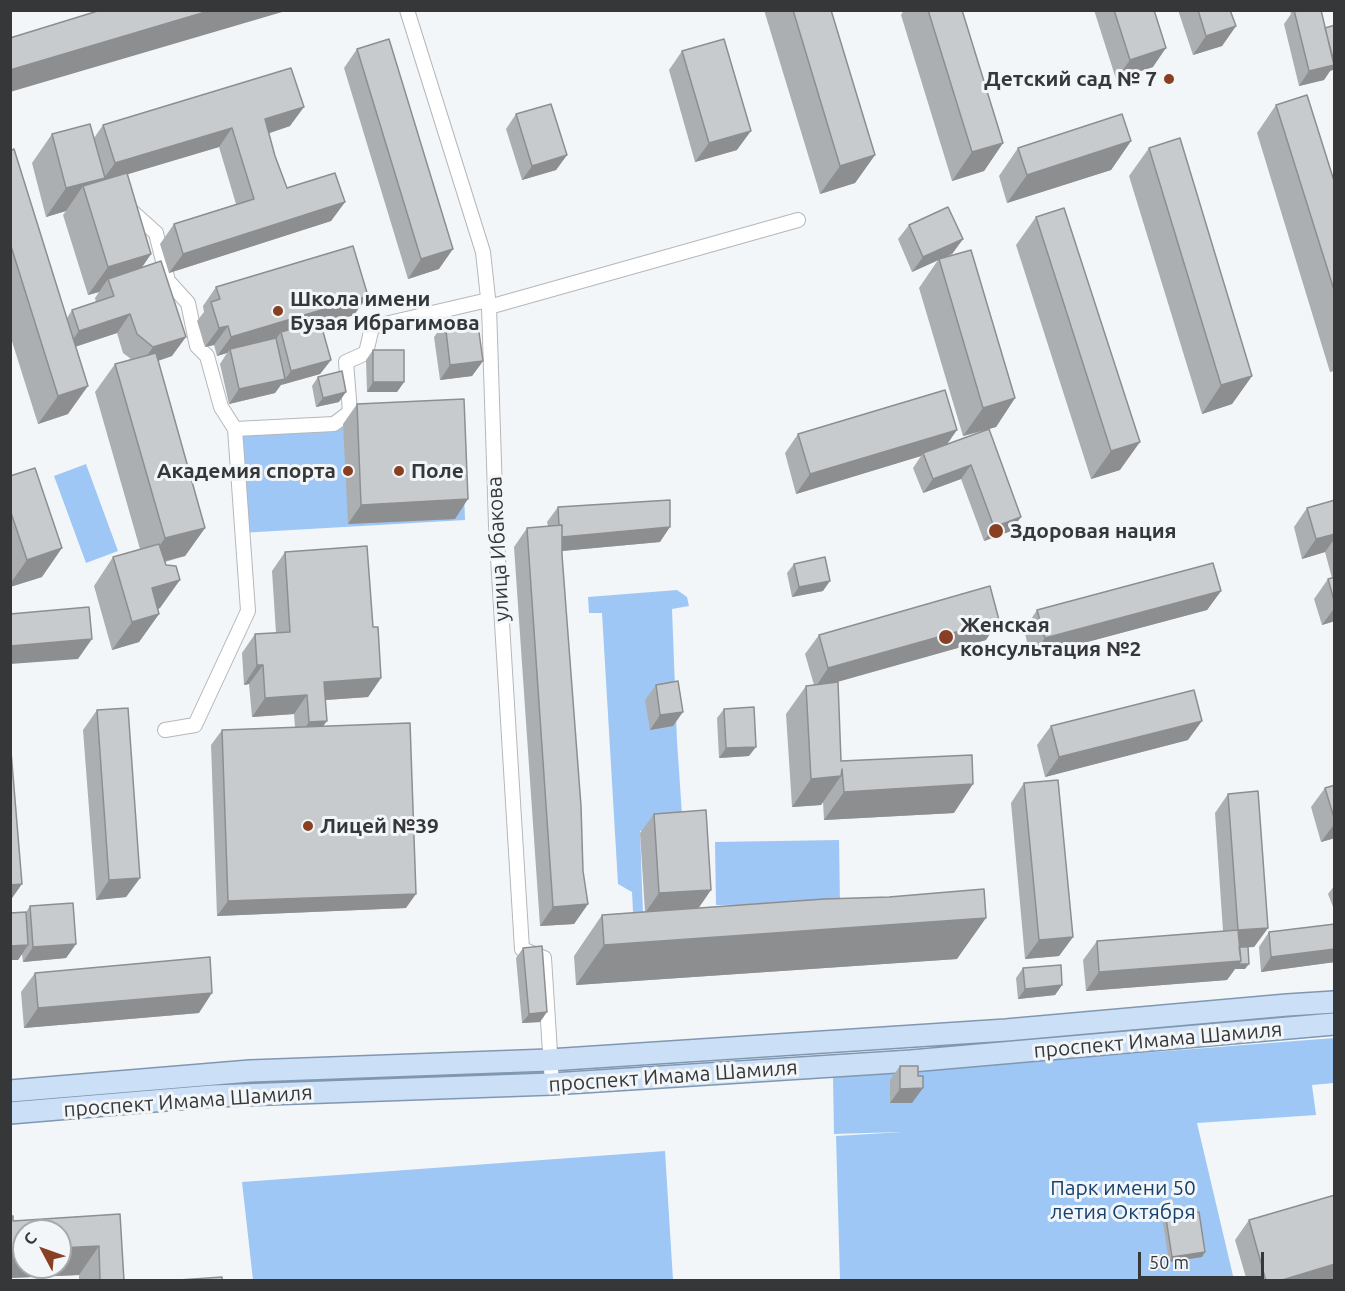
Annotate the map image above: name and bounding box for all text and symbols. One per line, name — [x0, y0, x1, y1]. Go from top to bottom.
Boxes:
place label: Детский сад № 7 — [984, 66, 1157, 92]
marker: Детский сад № 7 — [1162, 72, 1176, 86]
place label: Школа имени Бузая Ибрагимова — [290, 286, 480, 336]
marker: Школа имени Бузая Ибрагимова — [271, 304, 285, 318]
place label: Академия спорта — [157, 458, 336, 484]
place label: Поле — [411, 458, 464, 484]
marker: Академия спорта — [341, 464, 355, 478]
marker: Поле — [392, 464, 406, 478]
street label: улица Ибакова — [482, 476, 514, 622]
place label: Здоровая нация — [1010, 518, 1177, 544]
marker: Здоровая нация — [987, 522, 1005, 540]
place label: Женская консультация №2 — [960, 612, 1141, 662]
marker: Женская консультация №2 — [937, 628, 955, 646]
place label: Лицей №39 — [320, 813, 439, 839]
marker: Лицей №39 — [301, 819, 315, 833]
street label: проспект Имама Шамиля — [1033, 1017, 1283, 1063]
street label: проспект Имама Шамиля — [548, 1055, 798, 1097]
street label: проспект Имама Шамиля — [63, 1080, 313, 1122]
park label: Парк имени 50 летия Октября — [1050, 1175, 1196, 1225]
north arrow — [12, 1219, 72, 1279]
text: С — [20, 1229, 40, 1248]
scale bar — [1141, 1240, 1267, 1278]
text: 50 m — [1149, 1252, 1189, 1272]

